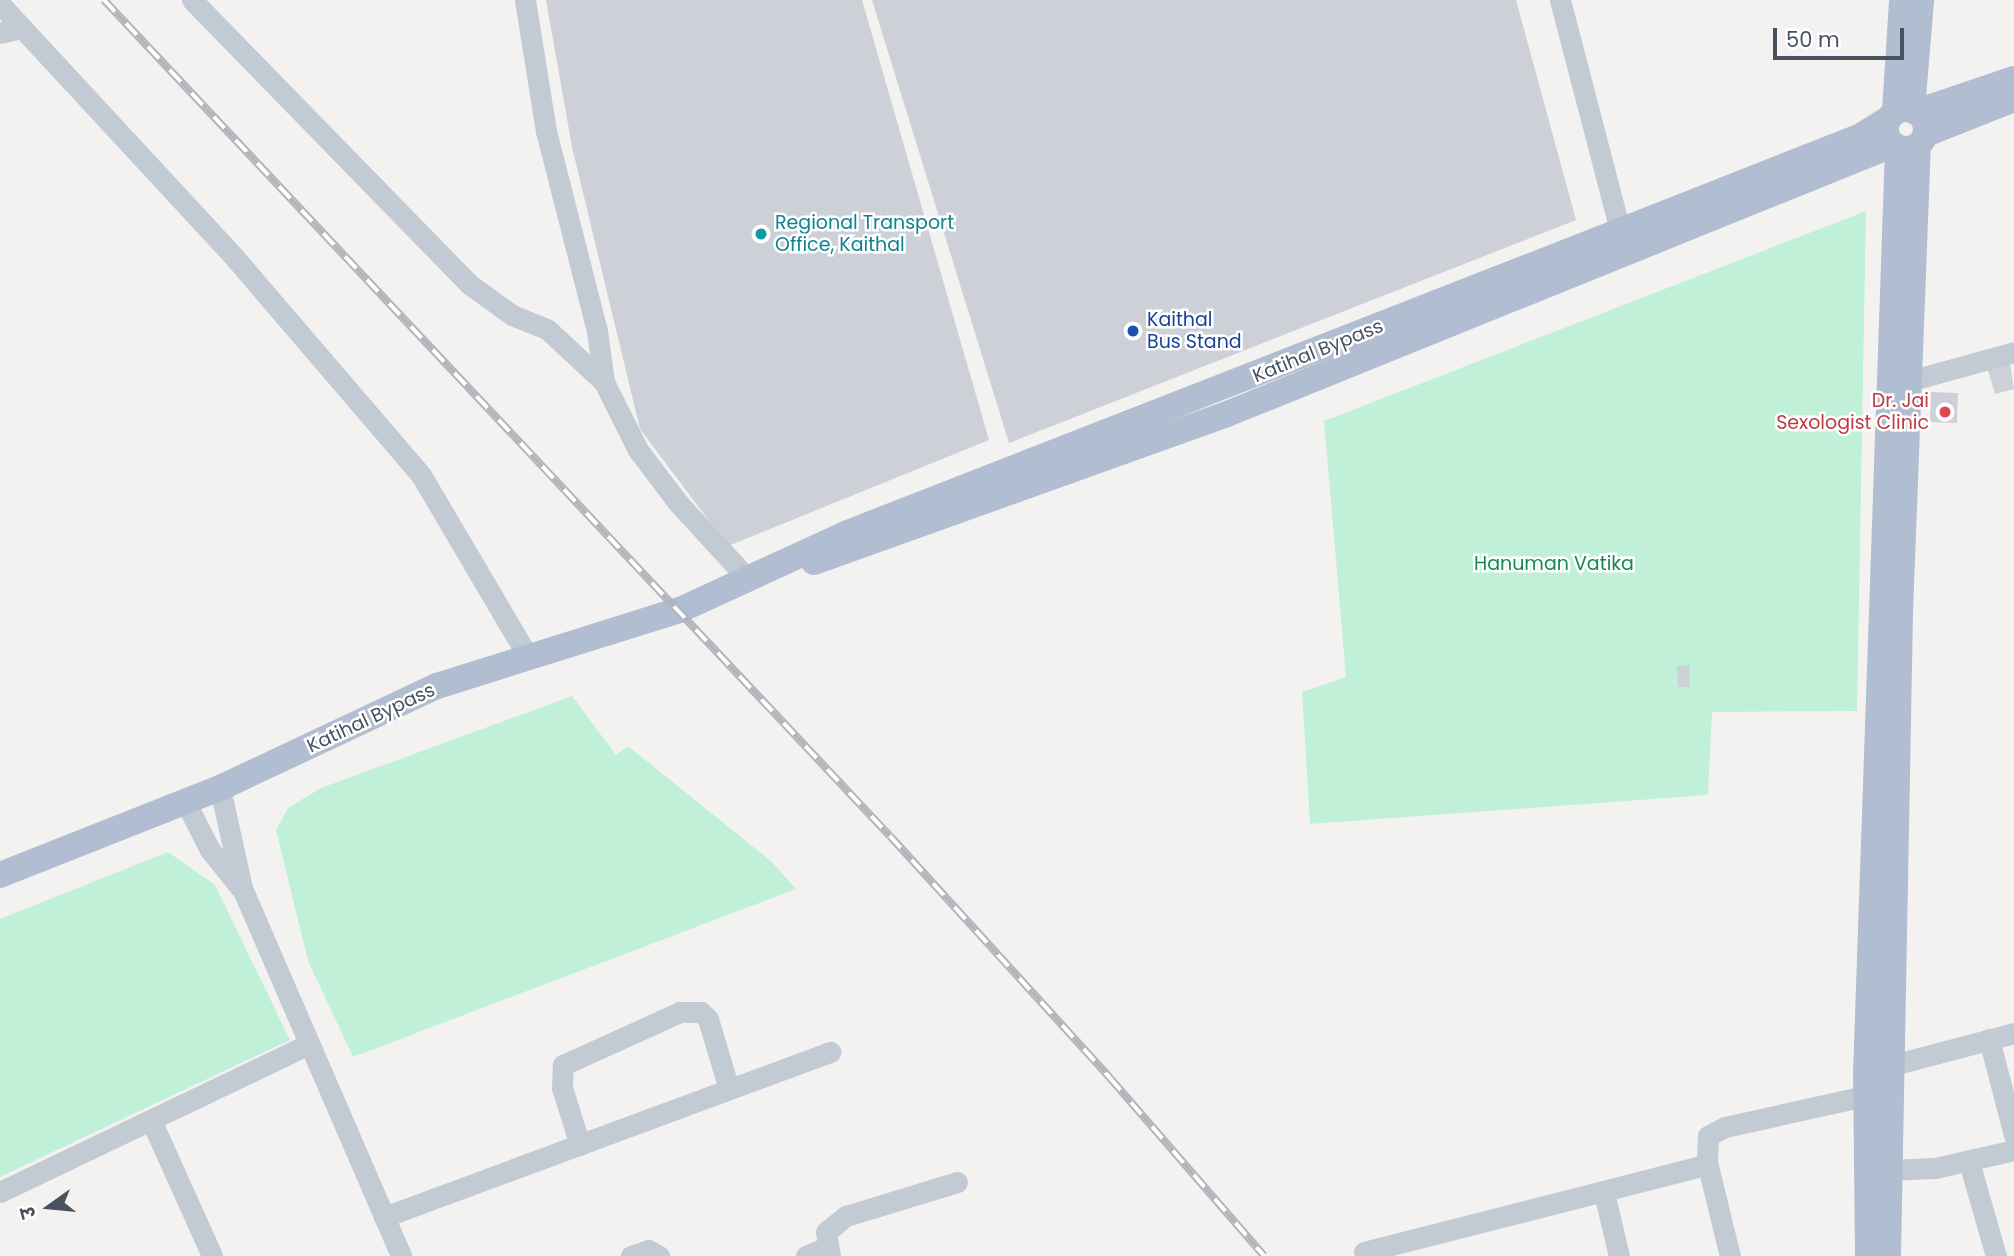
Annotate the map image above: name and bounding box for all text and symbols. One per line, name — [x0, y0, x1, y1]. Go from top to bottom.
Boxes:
scale bar — [1776, 14, 1907, 58]
text: 50 m — [1786, 25, 1840, 54]
place label: Regional Transport Office, Kaithal — [775, 212, 954, 256]
marker: Regional Transport Office, Kaithal — [753, 226, 769, 242]
place label: Kaithal Bus Stand — [1147, 309, 1242, 353]
street label: Katihal Bypass — [1250, 315, 1386, 387]
marker: Kaithal Bus Stand — [1125, 323, 1141, 339]
place label: Dr. Jai Sexologist Clinic — [1776, 390, 1929, 434]
marker: Dr. Jai Sexologist Clinic — [1935, 402, 1955, 422]
park label: Hanuman Vatika — [1474, 553, 1634, 575]
street label: Katihal Bypass — [303, 678, 439, 758]
north arrow — [14, 1172, 84, 1242]
text: उ — [14, 1204, 43, 1221]

